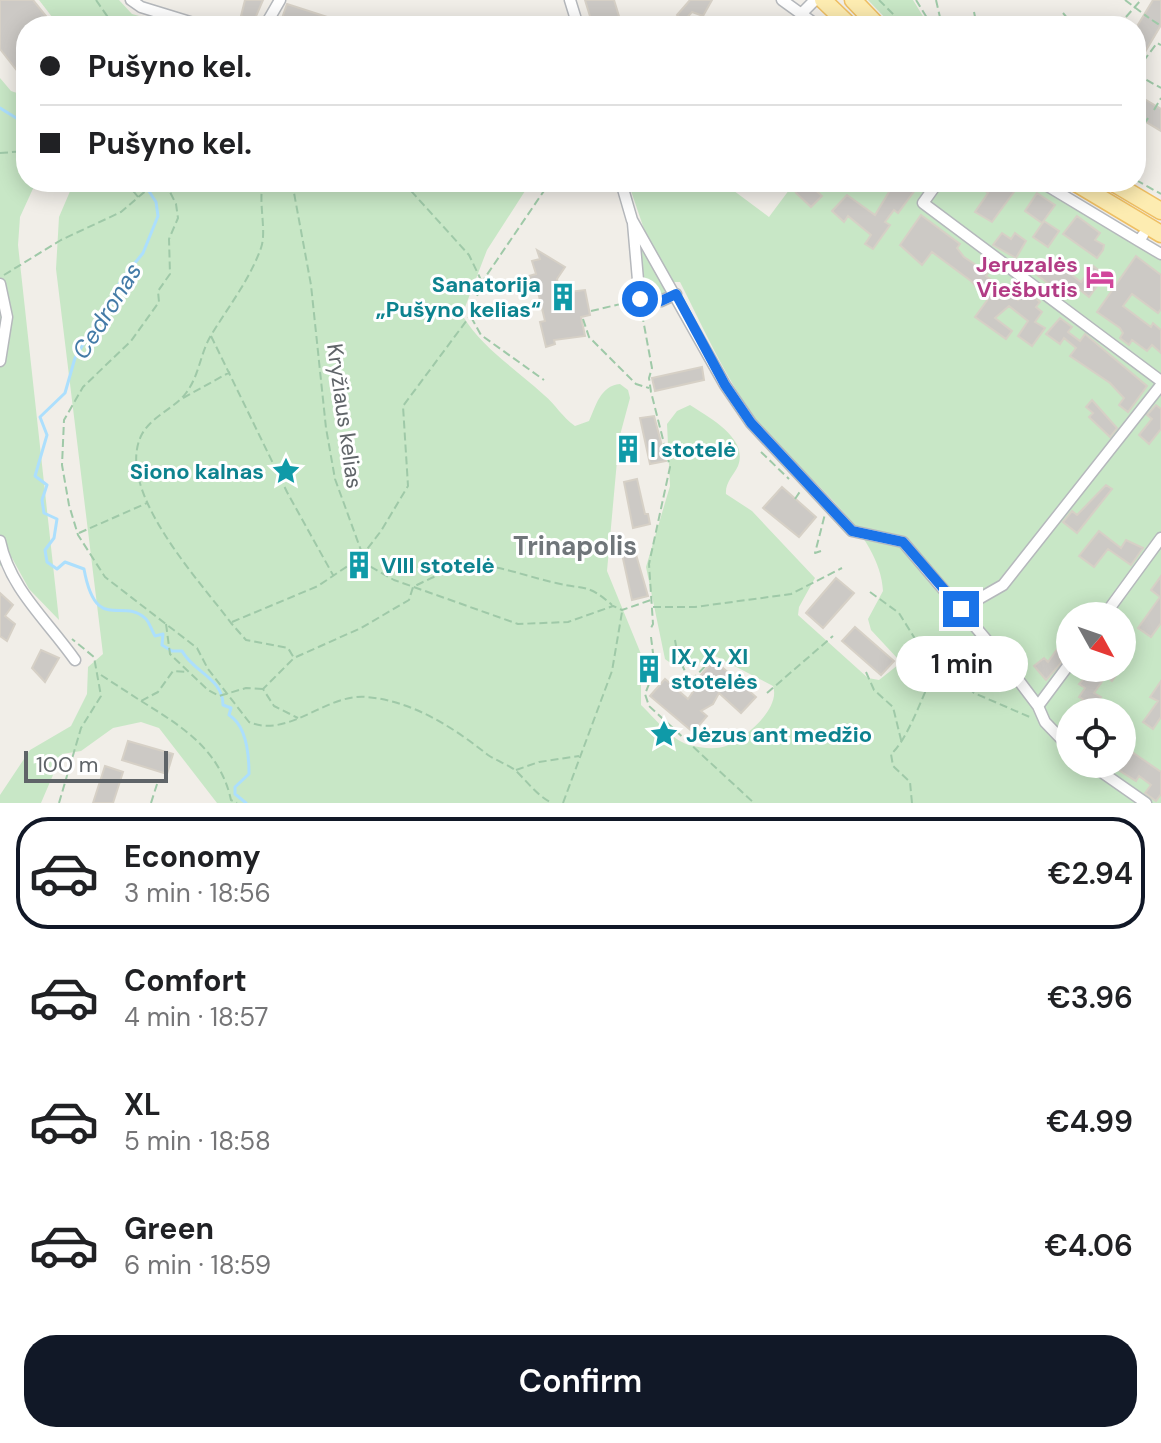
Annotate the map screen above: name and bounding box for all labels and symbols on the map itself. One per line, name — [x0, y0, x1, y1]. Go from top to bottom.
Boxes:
place label: Jeruzalės Viešbutis — [976, 250, 1078, 304]
water label: Cedronas — [65, 257, 148, 365]
hotel icon: Jeruzalės Viešbutis — [1085, 262, 1115, 292]
place label: Sanatorija „Pušyno kelias“ — [376, 270, 541, 324]
route start — [622, 281, 658, 317]
building icon: Sanatorija „Pušyno kelias“ — [548, 282, 578, 312]
street label: Kryžiaus kelias — [320, 342, 369, 490]
building icon: I stotelė — [613, 434, 643, 464]
place label: I stotelė — [650, 435, 736, 464]
place icon: Siono kalnas — [271, 456, 301, 486]
place label: Siono kalnas — [130, 457, 264, 486]
district label: Trinapolis — [513, 529, 637, 563]
building icon: VIII stotelė — [344, 550, 374, 580]
place label: VIII stotelė — [381, 551, 495, 580]
route end — [943, 591, 979, 627]
north arrow — [1056, 602, 1136, 682]
callout: 1 min — [895, 637, 1027, 693]
place label: IX, X, XI stotelės — [671, 642, 758, 696]
building icon: IX, X, XI stotelės — [634, 654, 664, 684]
place icon: Jėzus ant medžio — [649, 719, 679, 749]
place label: Jėzus ant medžio — [686, 720, 872, 749]
scale bar — [24, 747, 168, 783]

